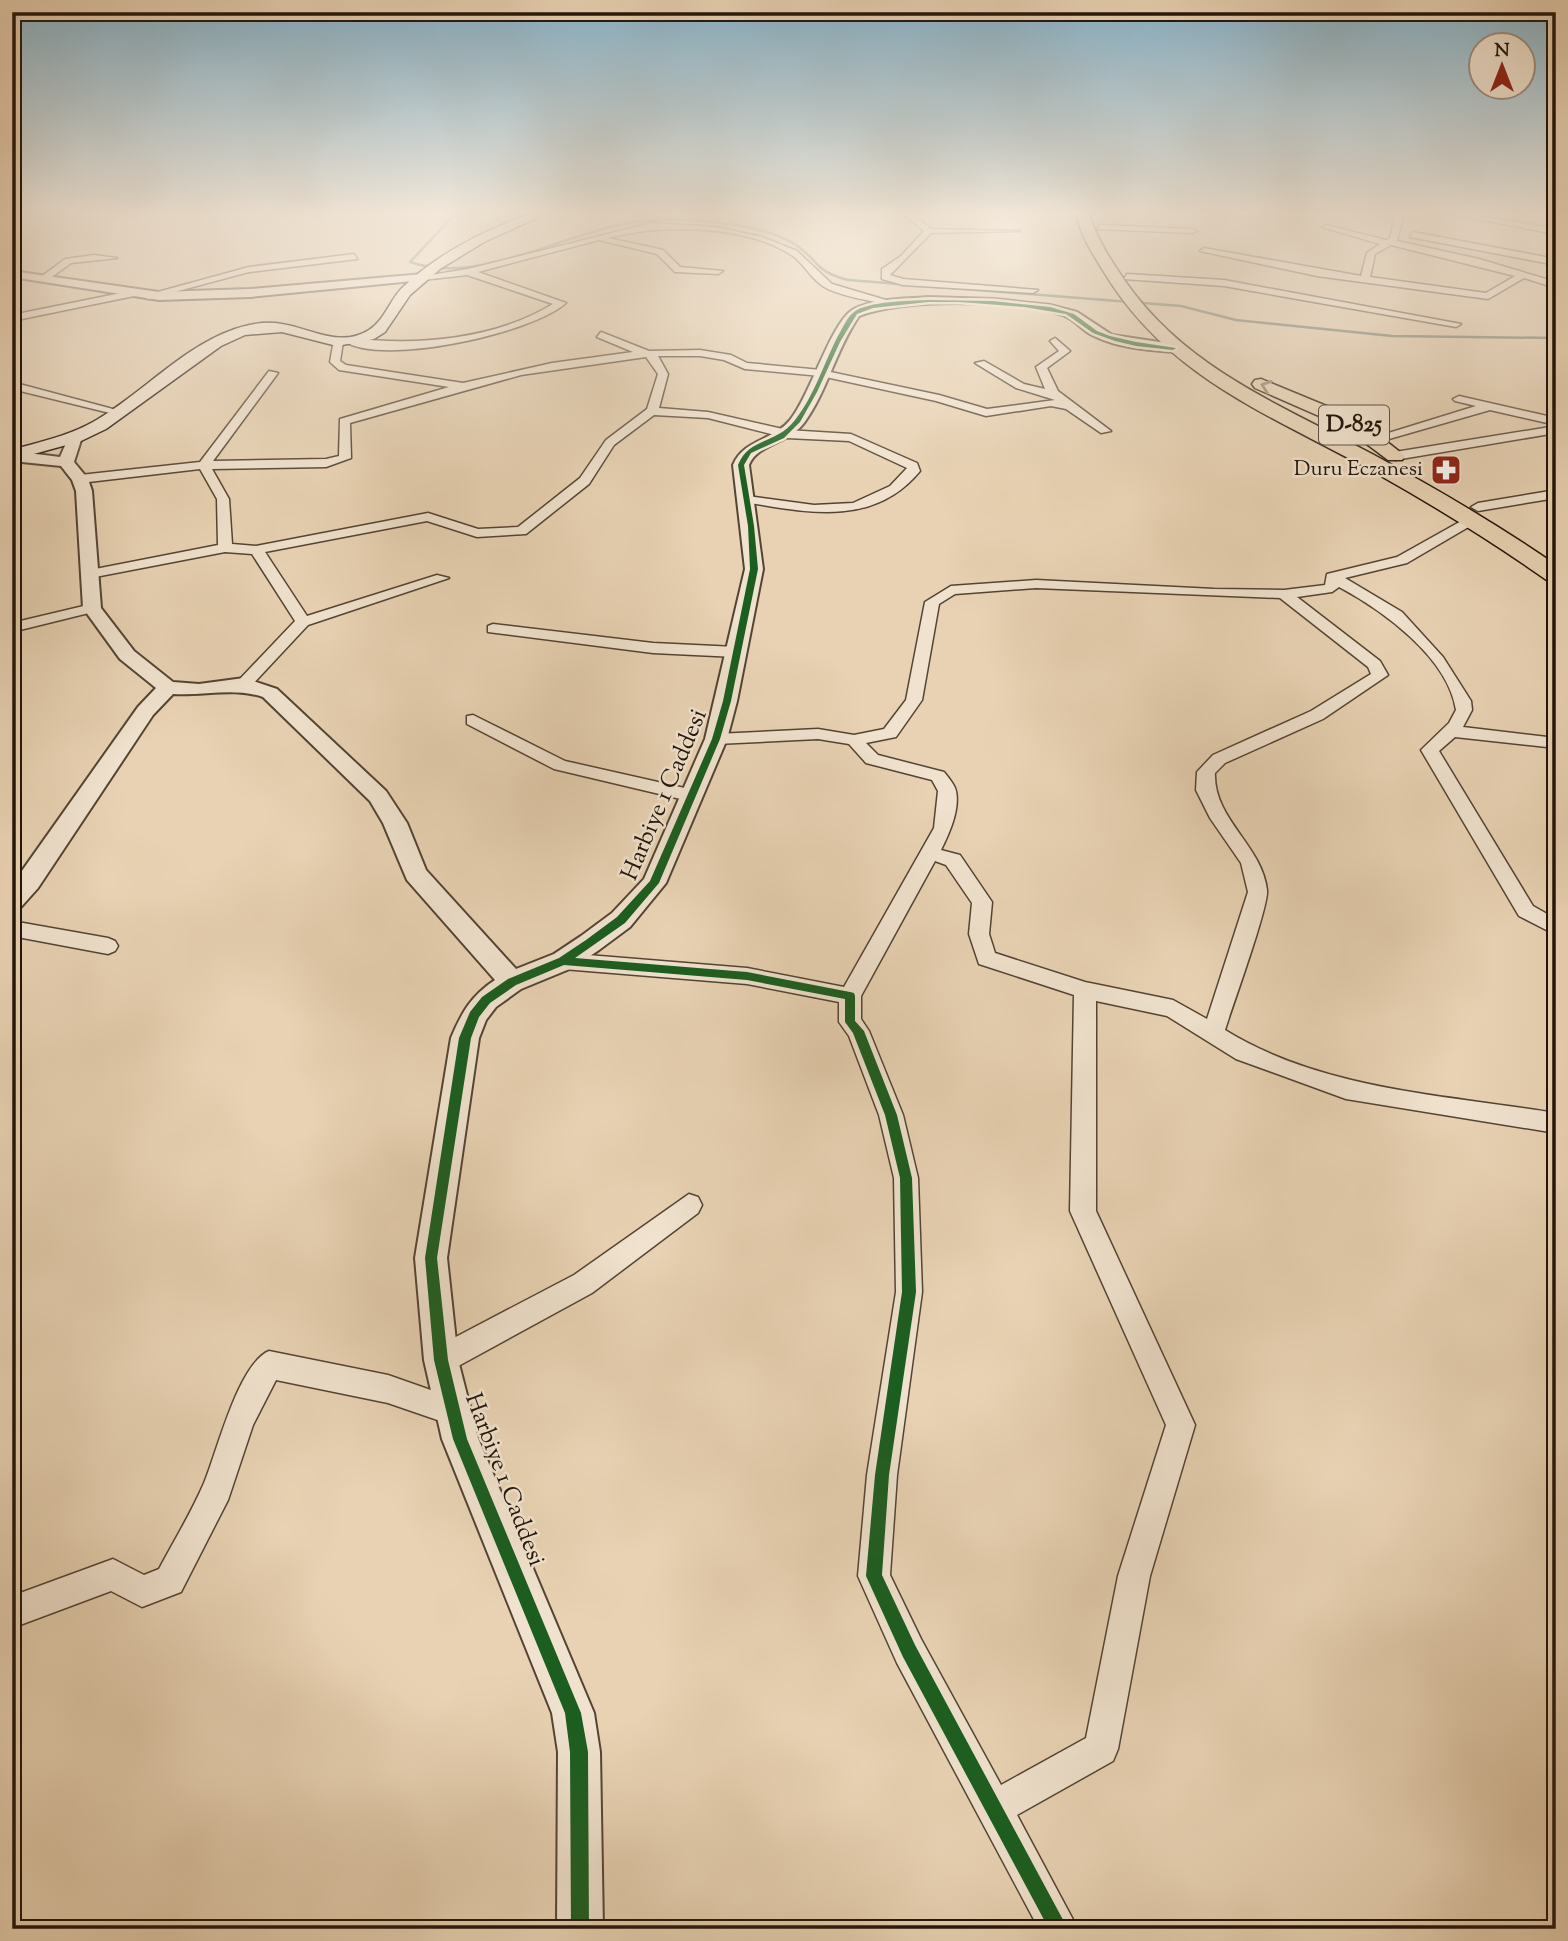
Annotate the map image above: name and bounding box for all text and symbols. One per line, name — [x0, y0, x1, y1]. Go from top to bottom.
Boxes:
north arrow — [1466, 32, 1536, 102]
text: N — [1494, 38, 1510, 65]
one-way arrow — [1260, 380, 1272, 394]
road number: D-825 — [1319, 406, 1389, 444]
pharmacy icon: Duru Eczanesi — [1429, 453, 1463, 487]
place label: Duru Eczanesi — [1294, 455, 1423, 485]
street label: Harbiye 1 Caddesi — [614, 704, 717, 886]
street label: Harbiye 1 Caddesi — [455, 1388, 553, 1572]

